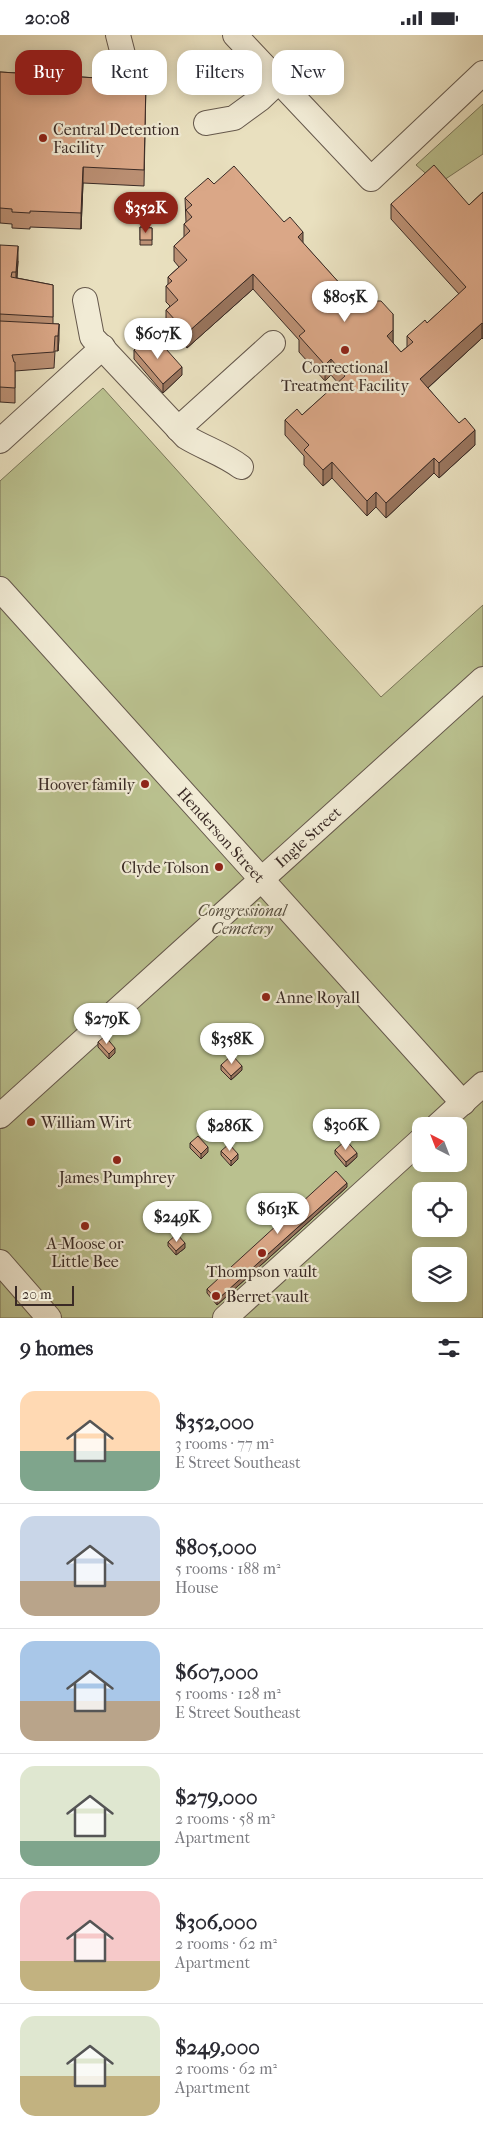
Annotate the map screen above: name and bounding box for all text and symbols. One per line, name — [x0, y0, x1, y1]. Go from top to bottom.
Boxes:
text: 20:08 — [25, 7, 70, 29]
chip: Buy — [15, 50, 82, 95]
chip: Rent — [92, 50, 167, 95]
chip: Filters — [177, 50, 262, 95]
chip: New — [272, 50, 344, 95]
place label: Central Detention Facility — [53, 120, 180, 157]
marker: Central Detention Facility — [37, 132, 49, 144]
pin: $352K — [111, 191, 181, 234]
text: $352K — [125, 198, 167, 217]
pin: $805K — [310, 281, 380, 323]
text: $805K — [323, 287, 367, 306]
pin: $607K — [123, 317, 193, 360]
text: $607K — [135, 324, 181, 343]
marker: Correctional Treatment Facility — [339, 344, 351, 356]
place label: Correctional Treatment Facility — [281, 358, 409, 395]
place label: Hoover family — [37, 775, 135, 794]
marker: Hoover family — [139, 778, 151, 790]
street label: Henderson Street — [173, 783, 269, 887]
street label: Ingle Street — [271, 802, 345, 871]
place label: Clyde Tolson — [121, 858, 210, 877]
marker: Clyde Tolson — [213, 861, 225, 873]
park label: Congressional Cemetery — [198, 901, 288, 938]
place label: Anne Royall — [275, 988, 360, 1007]
marker: Anne Royall — [260, 991, 272, 1003]
pin: $279K — [72, 1003, 142, 1045]
text: $279K — [85, 1009, 129, 1028]
pin: $358K — [197, 1023, 267, 1065]
text: $358K — [211, 1029, 253, 1048]
pin: $286K — [195, 1109, 265, 1152]
pin: $306K — [311, 1109, 381, 1151]
place label: William Wirt — [40, 1113, 132, 1132]
text: $306K — [324, 1115, 368, 1134]
marker: William Wirt — [25, 1116, 37, 1128]
text: $286K — [207, 1116, 253, 1135]
north arrow — [412, 1117, 468, 1173]
map controls — [412, 1117, 467, 1302]
marker: James Pumphrey — [111, 1154, 123, 1166]
place label: James Pumphrey — [57, 1168, 175, 1187]
button: locate — [412, 1182, 467, 1237]
pin: $613K — [243, 1193, 313, 1235]
text: $613K — [257, 1199, 299, 1218]
pin: $249K — [142, 1201, 212, 1243]
text: $249K — [154, 1207, 200, 1226]
marker: A-Moose or Little Bee — [79, 1220, 91, 1232]
place label: A-Moose or Little Bee — [45, 1234, 124, 1271]
marker: Thompson vault — [256, 1247, 268, 1259]
button: layers — [412, 1247, 467, 1302]
place label: Thompson vault — [207, 1262, 318, 1281]
scale bar — [15, 1283, 74, 1306]
text: 20 m — [22, 1286, 52, 1303]
place label: Berret vault — [226, 1287, 309, 1306]
marker: Berret vault — [210, 1290, 222, 1302]
icon: filters — [435, 1334, 463, 1362]
text: 9 homes — [20, 1336, 93, 1360]
text: $352,000 — [175, 1410, 254, 1434]
icon: home — [60, 1411, 120, 1471]
text: 3 rooms · 77 m² — [175, 1434, 274, 1453]
text: E Street Southeast — [175, 1453, 301, 1472]
text: $805,000 — [175, 1535, 257, 1559]
icon: home — [60, 1536, 120, 1596]
text: 5 rooms · 188 m² — [175, 1559, 281, 1578]
text: House — [175, 1578, 218, 1597]
text: $607,000 — [175, 1660, 258, 1684]
icon: home — [60, 1661, 120, 1721]
text: 5 rooms · 128 m² — [175, 1684, 281, 1703]
text: E Street Southeast — [175, 1703, 301, 1722]
text: $279,000 — [175, 1785, 258, 1809]
icon: home — [60, 1786, 120, 1846]
text: 2 rooms · 58 m² — [175, 1809, 275, 1828]
text: Apartment — [175, 1828, 250, 1847]
text: $306,000 — [175, 1910, 257, 1934]
icon: home — [60, 1911, 120, 1971]
text: 2 rooms · 62 m² — [175, 1934, 277, 1953]
text: Apartment — [175, 1953, 250, 1972]
text: $249,000 — [175, 2035, 260, 2059]
icon: home — [60, 2036, 120, 2096]
text: 2 rooms · 62 m² — [175, 2059, 277, 2078]
text: Apartment — [175, 2078, 250, 2097]

